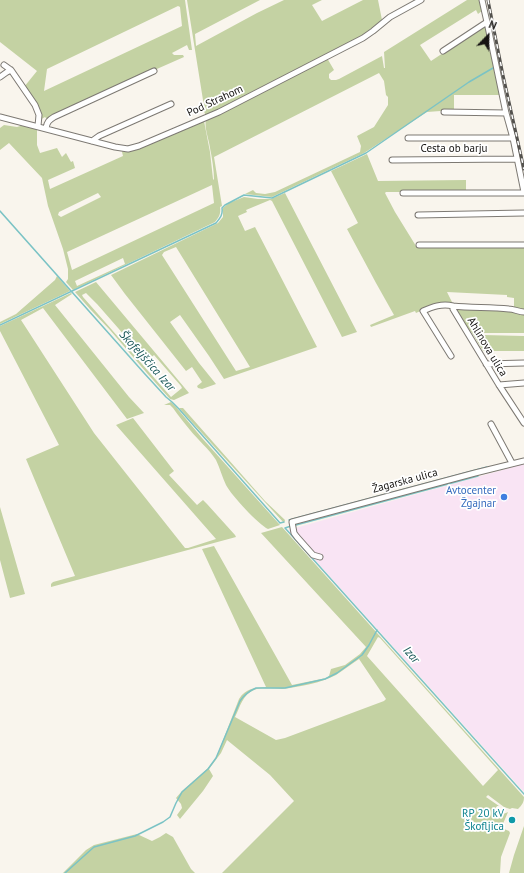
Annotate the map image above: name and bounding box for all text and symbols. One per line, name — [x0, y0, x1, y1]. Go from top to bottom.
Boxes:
north arrow — [468, 16, 508, 56]
text: N — [487, 17, 499, 33]
street label: Pod Strahom — [185, 82, 245, 120]
street label: Cesta ob barju — [420, 142, 488, 156]
street label: Ahlinova ulica — [464, 315, 510, 379]
water label: Škofeljščica Izar — [116, 328, 178, 394]
street label: Žagarska ulica — [371, 466, 439, 496]
place label: Avtocenter Žgajnar — [446, 484, 496, 510]
marker: Avtocenter Žgajnar — [499, 492, 509, 502]
water label: Izar — [400, 643, 422, 667]
place label: RP 20 kV Škofljica — [462, 807, 504, 833]
marker: RP 20 kV Škofljica — [507, 815, 517, 825]

